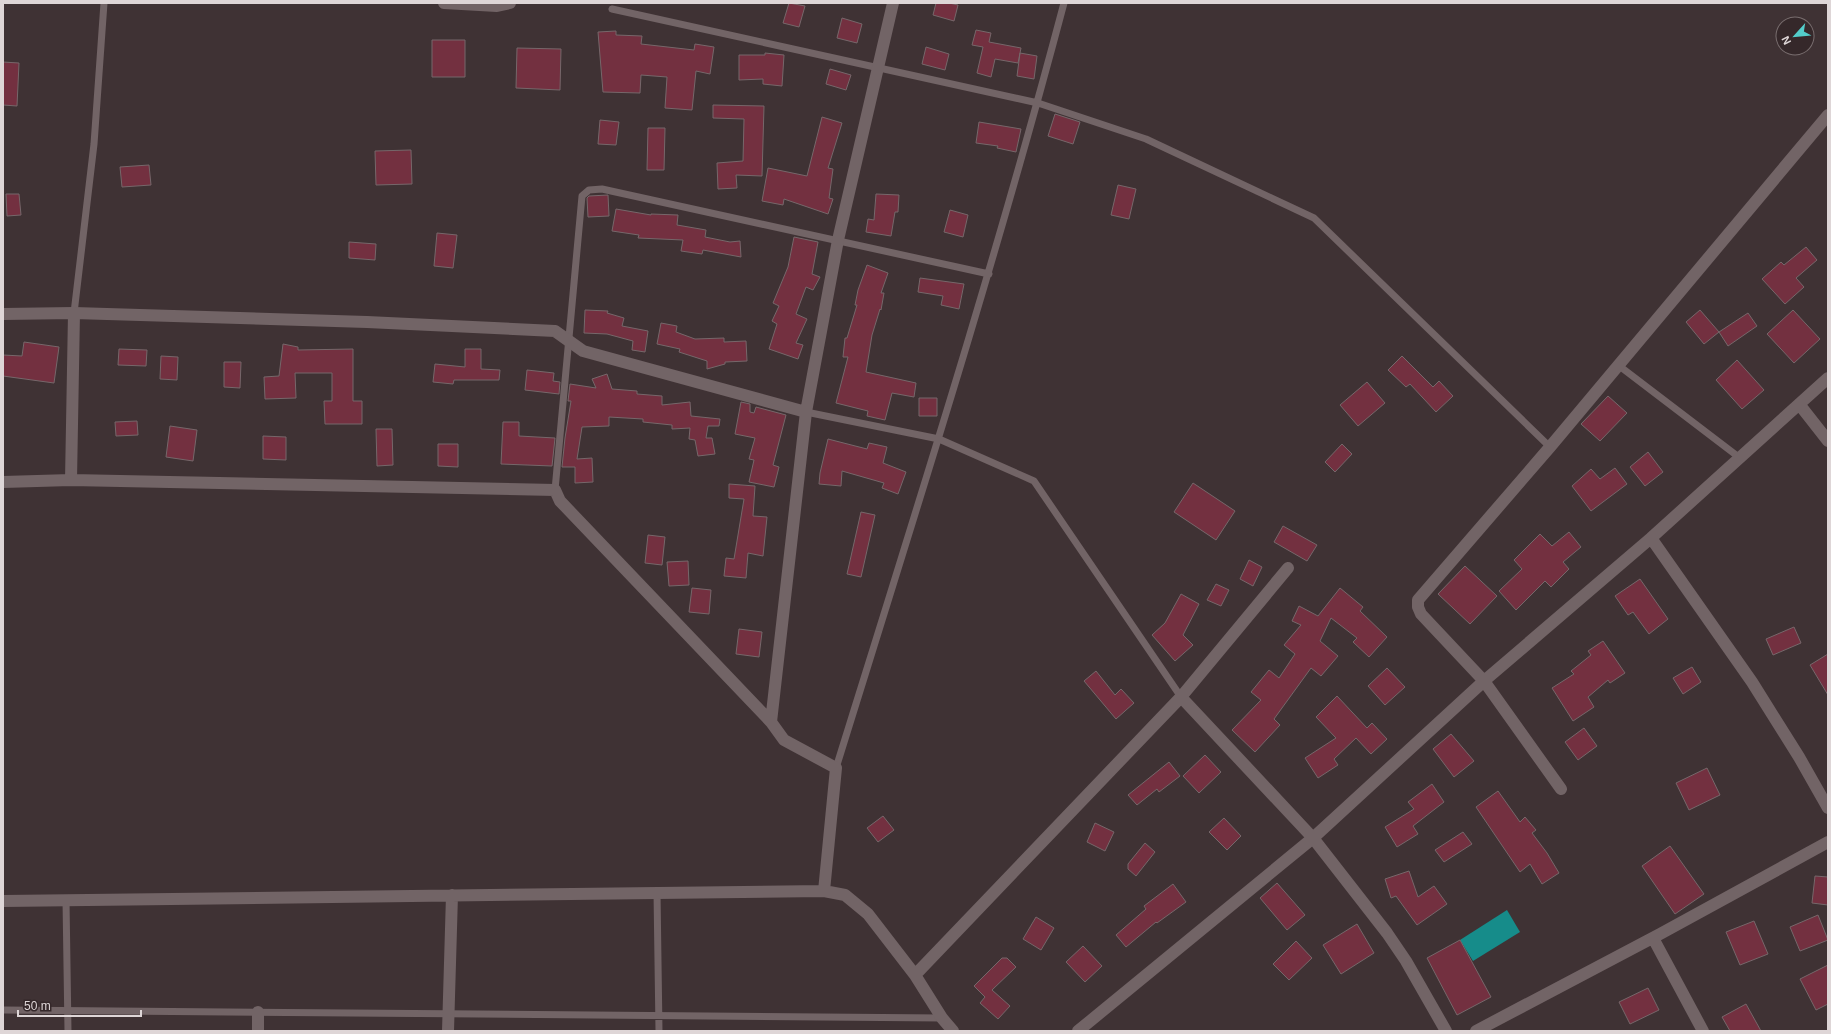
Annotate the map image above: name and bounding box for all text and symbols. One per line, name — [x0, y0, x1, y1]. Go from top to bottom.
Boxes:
north arrow — [1775, 16, 1815, 56]
text: N — [1779, 34, 1793, 47]
scale bar — [18, 992, 141, 1018]
text: 50 m — [24, 999, 51, 1013]

